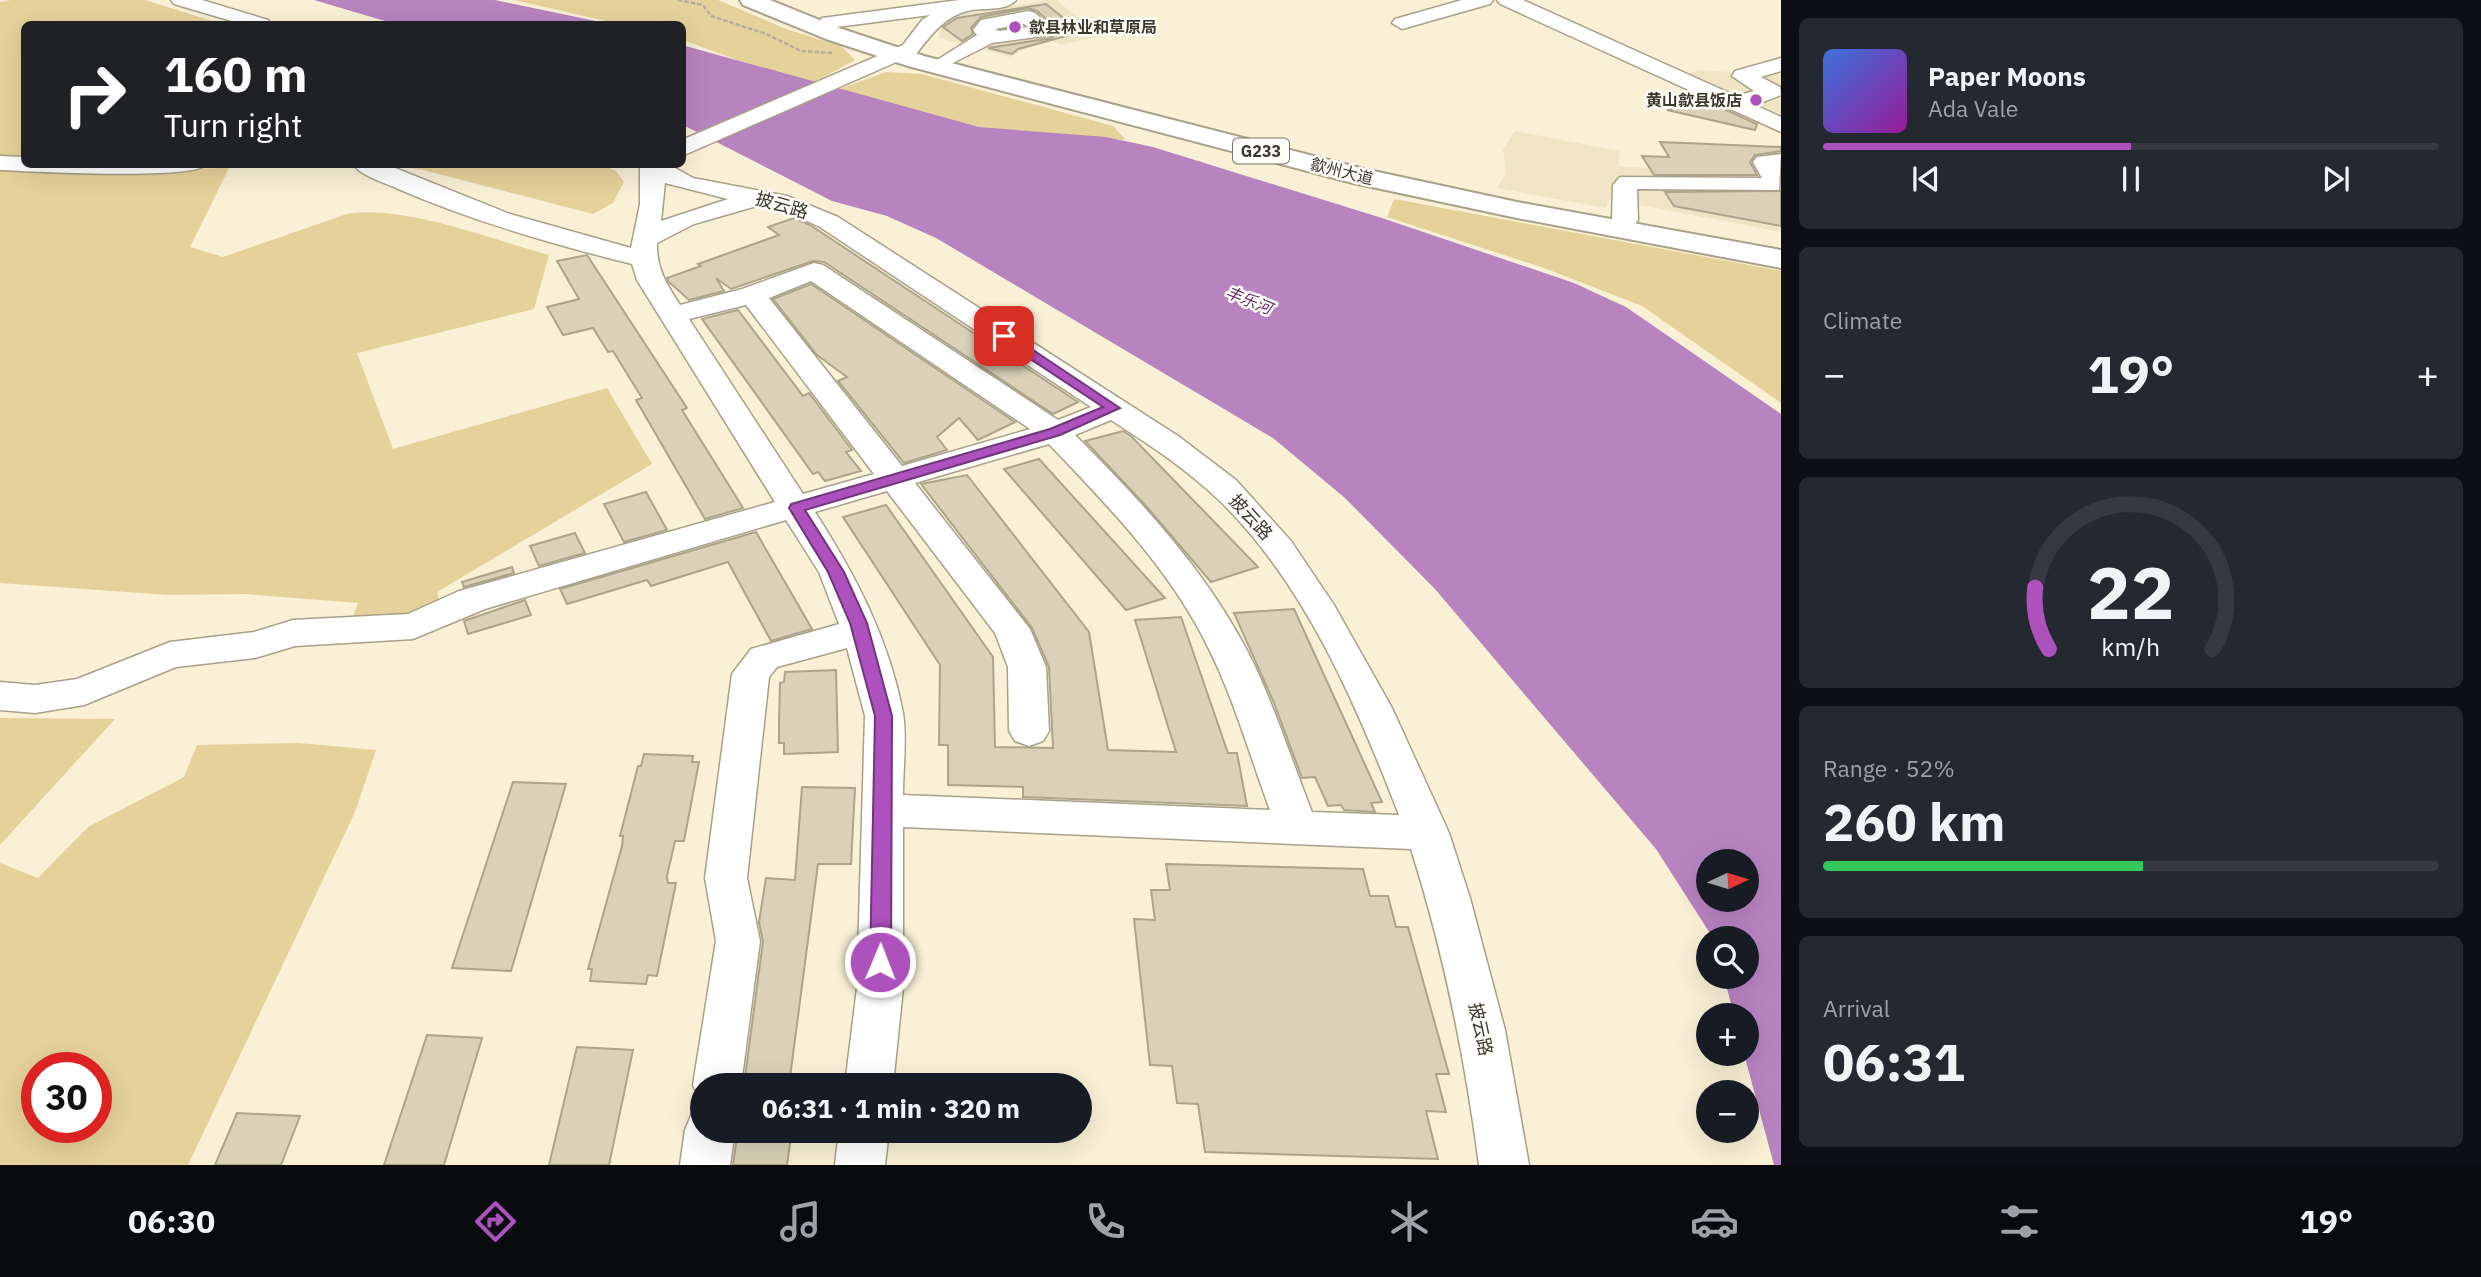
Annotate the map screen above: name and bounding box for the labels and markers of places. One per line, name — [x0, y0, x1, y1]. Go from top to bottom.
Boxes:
place label: 歙县林业和草原局 — [1029, 17, 1157, 37]
marker: 歙县林业和草原局 — [1007, 19, 1023, 35]
place label: 黄山歙县饭店 — [1646, 90, 1742, 110]
marker: 黄山歙县饭店 — [1748, 92, 1764, 108]
pin — [974, 306, 1034, 366]

